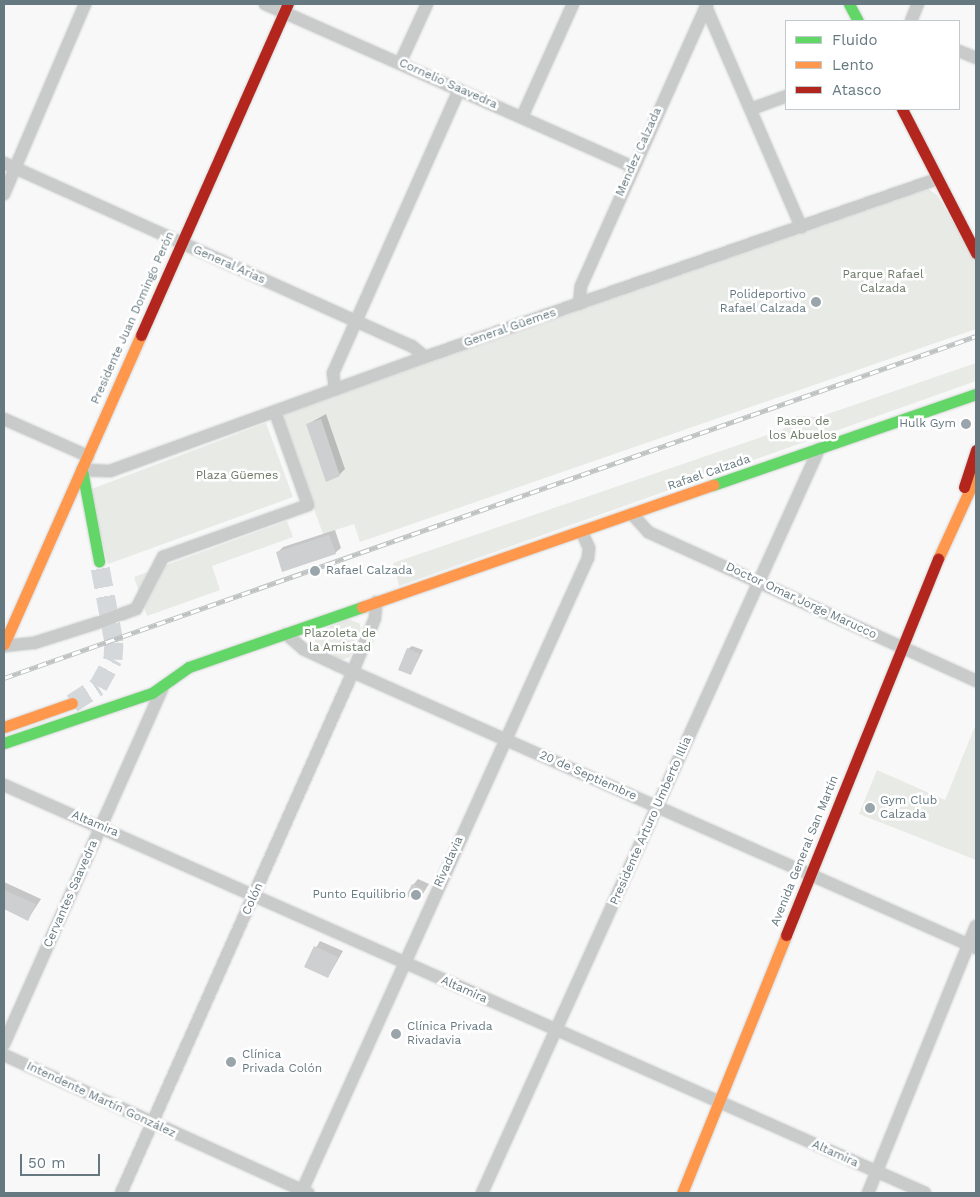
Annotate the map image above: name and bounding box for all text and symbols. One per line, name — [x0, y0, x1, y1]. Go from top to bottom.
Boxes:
legend — [785, 20, 960, 110]
text: Fluido — [832, 31, 877, 49]
street label: Cornelio Saavedra — [397, 56, 499, 112]
text: Lento — [832, 56, 874, 74]
text: Atasco — [832, 81, 881, 99]
street label: Mendez Calzada — [613, 105, 665, 199]
street label: Presidente Juan Domingo Perón — [88, 229, 178, 407]
street label: General Arias — [190, 242, 268, 288]
park label: Parque Rafael Calzada — [842, 268, 924, 296]
place label: Polideportivo Rafael Calzada — [719, 288, 806, 316]
marker: Polideportivo Rafael Calzada — [810, 296, 822, 308]
street label: General Güemes — [462, 305, 558, 351]
park label: Paseo de los Abuelos — [769, 415, 837, 443]
place label: Hulk Gym — [899, 417, 956, 431]
marker: Hulk Gym — [960, 418, 972, 430]
street label: Rafael Calzada — [666, 452, 752, 494]
park label: Plaza Güemes — [196, 469, 278, 483]
street label: Doctor Omar Jorge Marucco — [723, 559, 879, 643]
marker: Rafael Calzada — [308, 564, 322, 578]
place label: Rafael Calzada — [326, 564, 413, 578]
park label: Plazoleta de la Amistad — [304, 627, 376, 655]
street label: Presidente Arturo Umberto Illia — [607, 734, 695, 908]
street label: 20 de Septiembre — [537, 748, 639, 804]
street label: Avenida General San Martín — [768, 773, 842, 929]
place label: Gym Club Calzada — [880, 794, 937, 822]
marker: Gym Club Calzada — [864, 802, 876, 814]
street label: Altamira — [69, 808, 121, 840]
street label: Rivadavia — [431, 834, 467, 890]
street label: Cervantes Saavedra — [41, 838, 101, 950]
street label: Colón — [240, 881, 266, 917]
place label: Punto Equilibrio — [312, 888, 406, 902]
marker: Punto Equilibrio — [410, 889, 422, 901]
street label: Altamira — [439, 973, 489, 1007]
place label: Clínica Privada Rivadavia — [407, 1020, 493, 1048]
marker: Clínica Privada Rivadavia — [389, 1027, 403, 1041]
place label: Clínica Privada Colón — [242, 1048, 322, 1076]
marker: Clínica Privada Colón — [224, 1055, 238, 1069]
street label: Intendente Martín González — [24, 1059, 178, 1141]
street label: Altamira — [810, 1137, 860, 1171]
scale bar — [22, 1144, 102, 1176]
text: 50 m — [28, 1154, 65, 1172]

